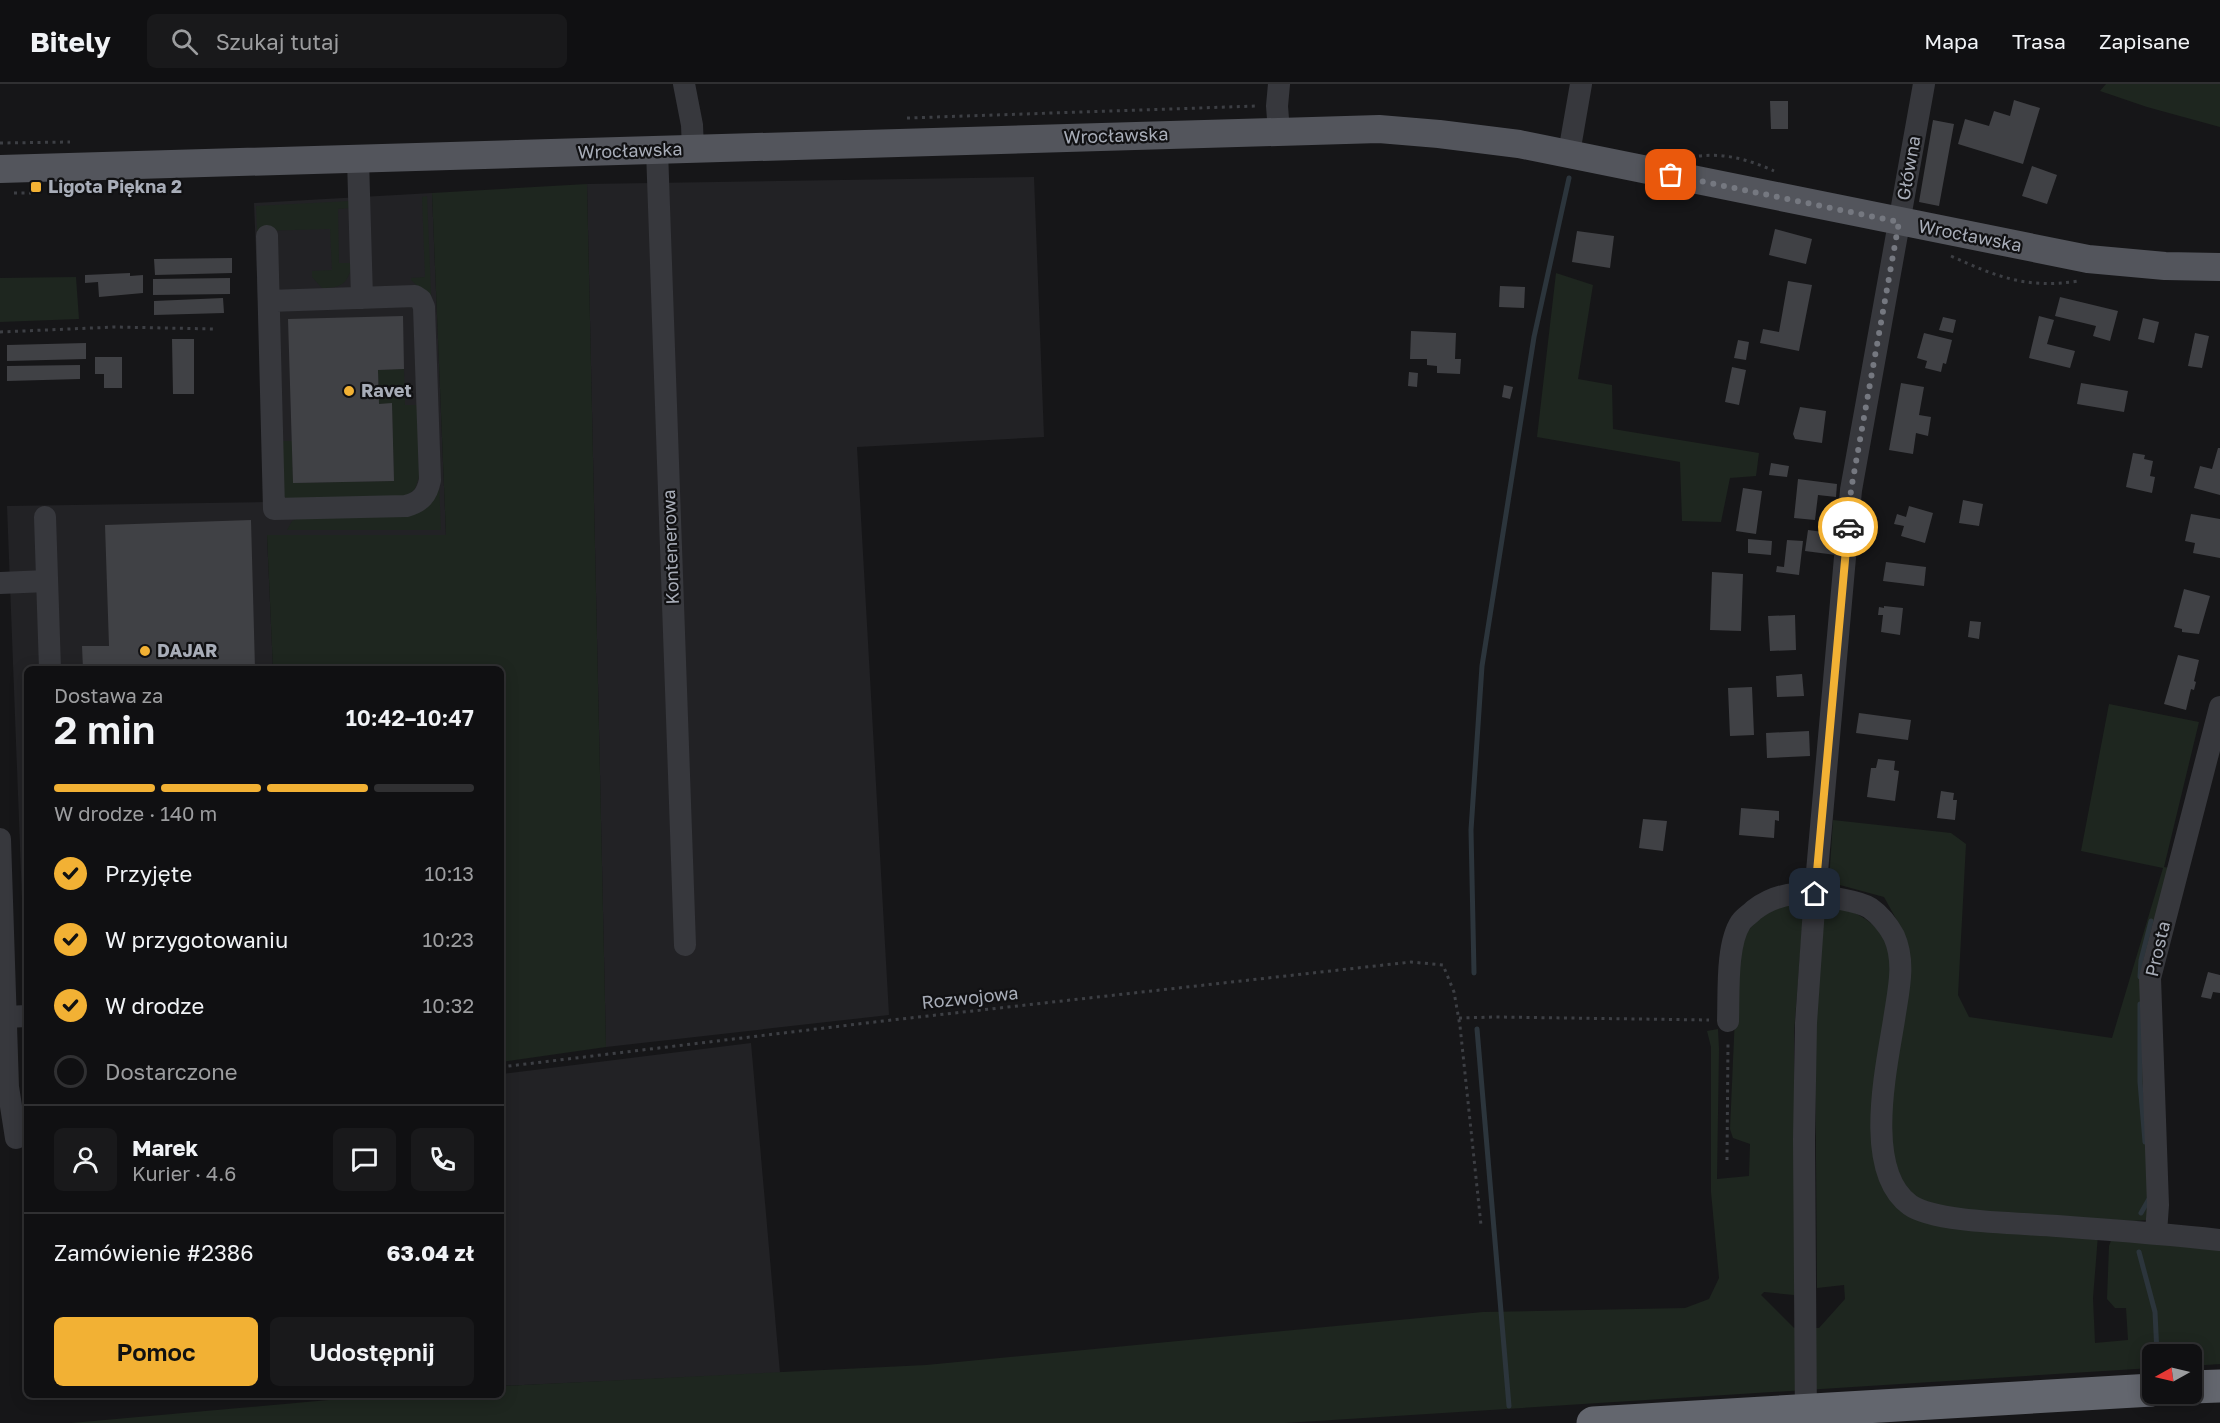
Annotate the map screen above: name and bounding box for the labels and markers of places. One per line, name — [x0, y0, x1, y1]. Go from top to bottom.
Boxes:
pin — [1645, 149, 1696, 200]
place label: Ligota Piękna 2 — [48, 175, 182, 197]
marker: Ligota Piękna 2 — [29, 180, 43, 194]
place label: Ravet — [361, 379, 412, 401]
marker: Ravet — [342, 384, 356, 398]
place label: DAJAR — [157, 639, 218, 661]
marker: DAJAR — [138, 644, 152, 658]
pin — [1789, 868, 1840, 919]

